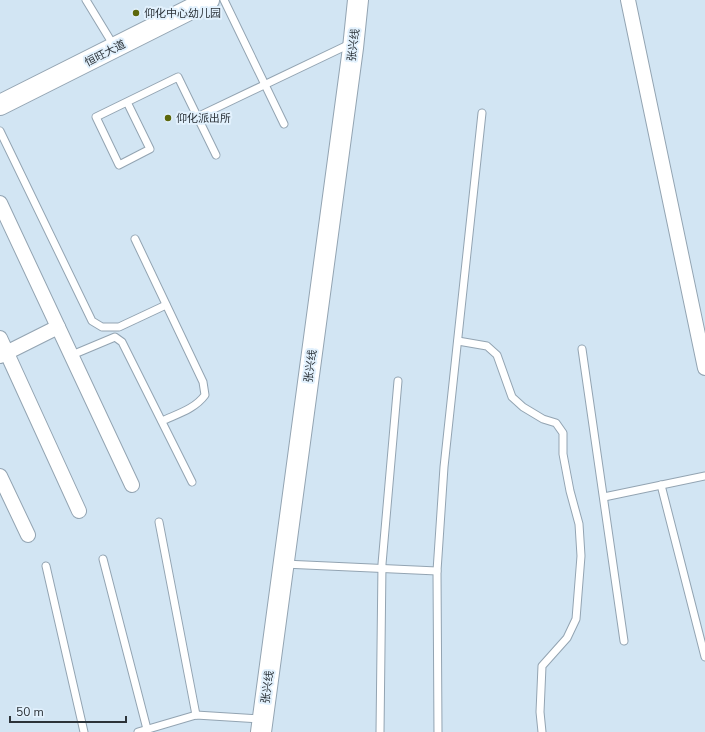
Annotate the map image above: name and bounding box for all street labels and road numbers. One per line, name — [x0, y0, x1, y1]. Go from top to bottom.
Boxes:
street label: 张兴线 — [344, 28, 363, 62]
street label: 恒旺大道 — [82, 37, 128, 70]
street label: 张兴线 — [301, 349, 320, 383]
street label: 张兴线 — [258, 670, 277, 704]

